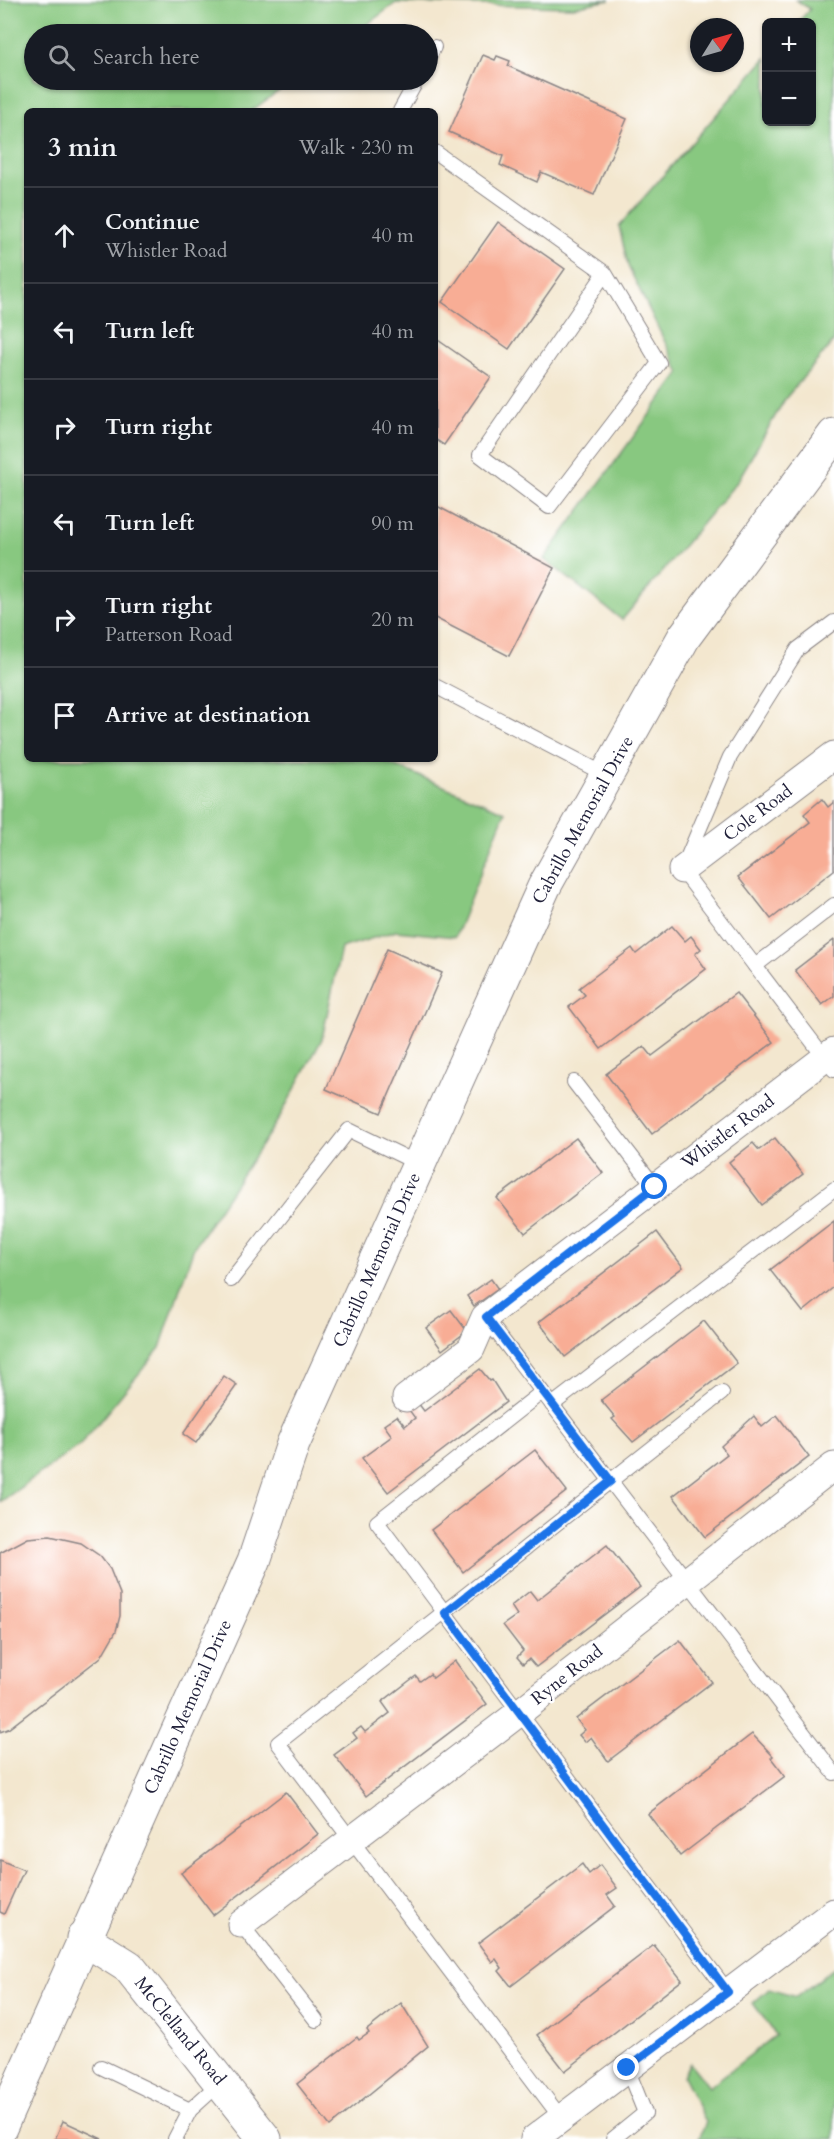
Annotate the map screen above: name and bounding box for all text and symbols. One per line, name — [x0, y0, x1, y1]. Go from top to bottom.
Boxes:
north arrow — [690, 18, 744, 72]
map controls — [762, 18, 816, 126]
button: + — [762, 18, 816, 72]
search box — [24, 24, 438, 90]
icon: search — [45, 41, 78, 74]
text: Search here — [93, 42, 200, 72]
button: − — [762, 72, 816, 126]
text: 3 min — [48, 130, 117, 165]
text: Walk · 230 m — [299, 134, 414, 161]
text: Continue — [105, 207, 200, 237]
icon: ahead — [48, 219, 81, 252]
text: 40 m — [371, 222, 414, 249]
text: Whistler Road — [105, 237, 228, 264]
icon: left — [48, 315, 81, 348]
text: Turn left — [105, 316, 194, 346]
text: 40 m — [371, 318, 414, 345]
icon: right — [48, 411, 81, 444]
text: Turn right — [105, 412, 212, 442]
text: 40 m — [371, 414, 414, 441]
icon: left — [48, 507, 81, 540]
text: Turn left — [105, 508, 194, 538]
text: 90 m — [371, 510, 414, 537]
text: Turn right — [105, 591, 212, 621]
icon: right — [48, 603, 81, 636]
text: 20 m — [371, 606, 414, 633]
text: Patterson Road — [105, 621, 233, 648]
icon: arrive — [48, 699, 81, 732]
text: Arrive at destination — [105, 700, 310, 730]
street label: Cabrillo Memorial Drive — [526, 731, 640, 909]
street label: Cole Road — [718, 778, 798, 847]
street label: Whistler Road — [676, 1089, 780, 1176]
street label: Cabrillo Memorial Drive — [327, 1169, 427, 1351]
route start — [641, 1173, 667, 1199]
street label: Cabrillo Memorial Drive — [138, 1616, 238, 1798]
street label: Ryne Road — [526, 1639, 608, 1711]
street label: McClelland Road — [128, 1972, 232, 2091]
route end — [613, 2054, 639, 2080]

